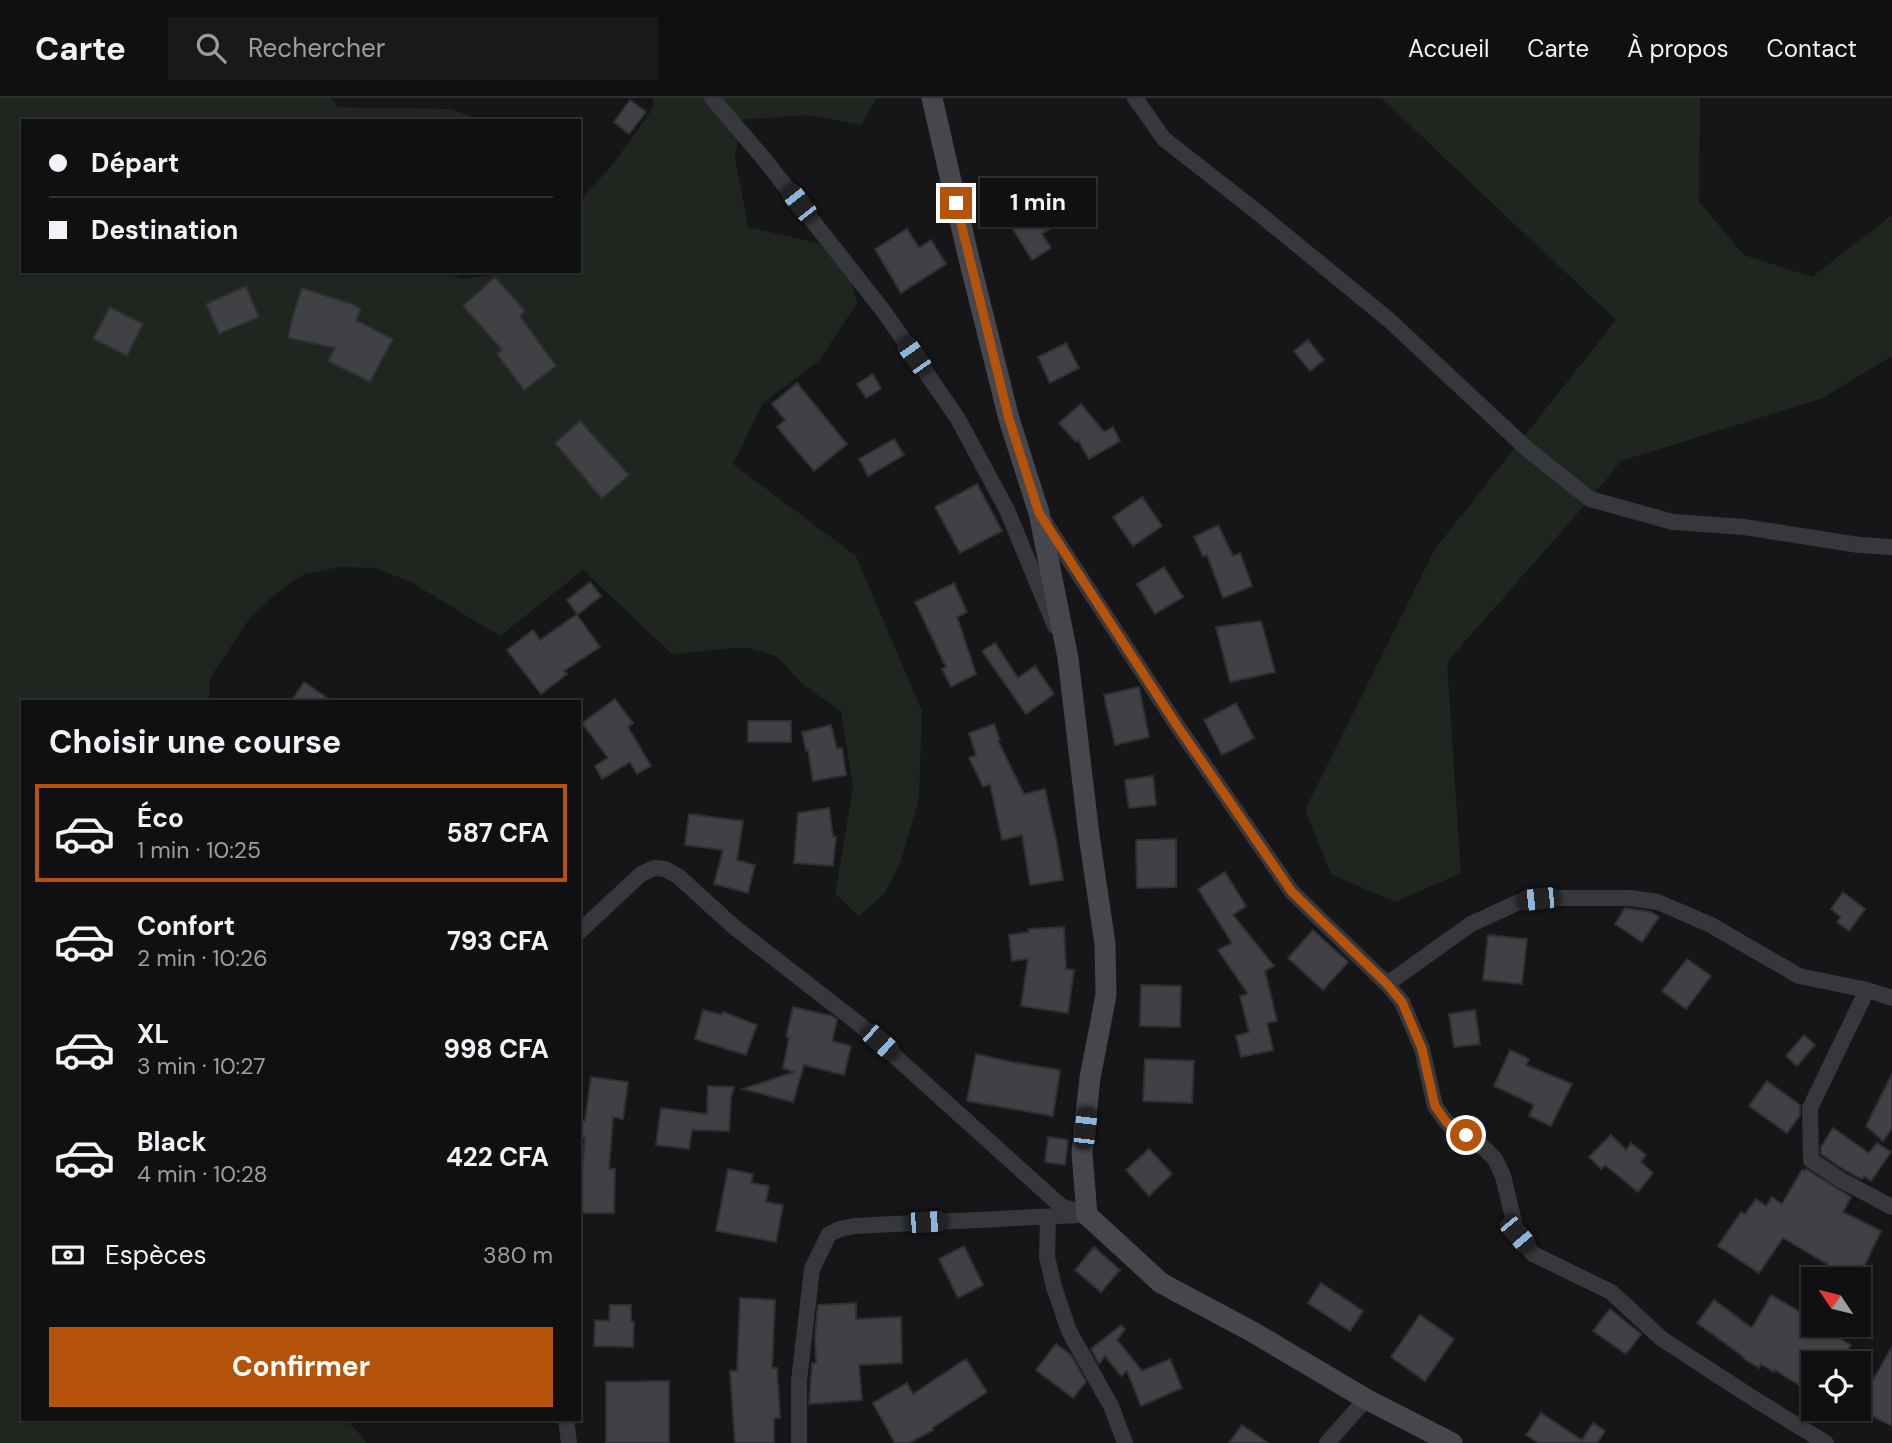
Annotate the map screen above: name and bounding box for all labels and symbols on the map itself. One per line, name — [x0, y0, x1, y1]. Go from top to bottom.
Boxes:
callout: 1 min — [981, 178, 1096, 228]
car — [778, 180, 821, 226]
route end — [940, 187, 972, 219]
car — [894, 333, 935, 379]
car — [1517, 886, 1560, 912]
car — [858, 1020, 903, 1064]
car — [1073, 1106, 1098, 1150]
route start — [1450, 1119, 1482, 1151]
car — [905, 1210, 948, 1234]
car — [1496, 1211, 1539, 1257]
north arrow — [1801, 1267, 1871, 1337]

